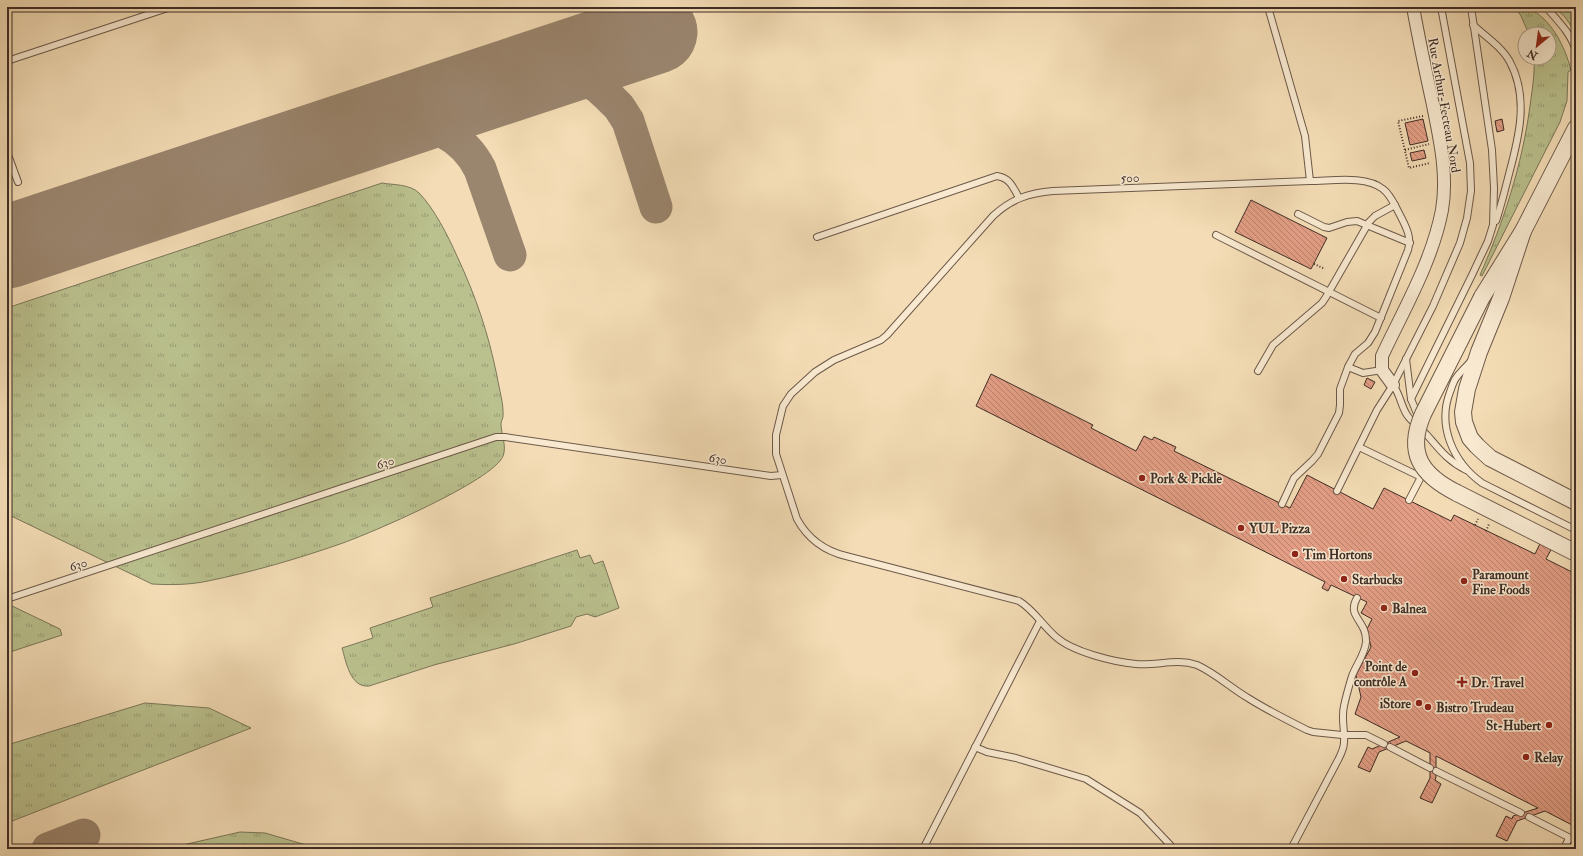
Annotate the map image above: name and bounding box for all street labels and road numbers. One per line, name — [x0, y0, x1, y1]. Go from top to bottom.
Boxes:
street label: Rue Arthur-Fecteau Nord — [1424, 36, 1464, 175]
street label: 500 — [1120, 170, 1140, 186]
street label: 630 — [708, 450, 728, 468]
street label: 630 — [374, 453, 396, 473]
street label: 630 — [67, 555, 89, 575]

